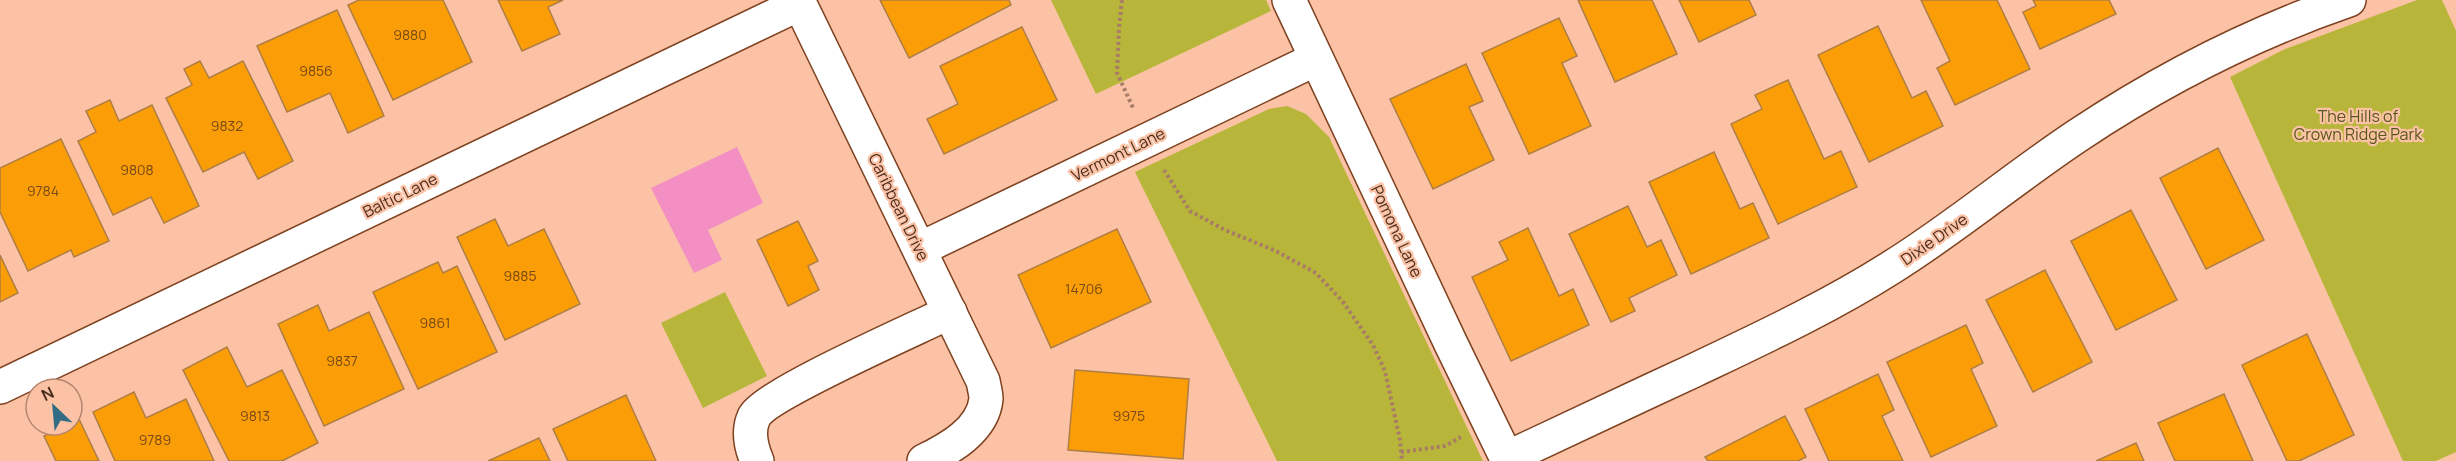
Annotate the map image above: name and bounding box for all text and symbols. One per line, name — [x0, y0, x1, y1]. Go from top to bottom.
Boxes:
house number: 9880 — [393, 25, 427, 44]
house number: 9856 — [299, 61, 333, 80]
park label: The Hills of Crown Ridge Park — [2294, 105, 2423, 145]
house number: 9832 — [211, 116, 243, 135]
street label: Vermont Lane — [1067, 122, 1169, 186]
street label: Caribbean Drive — [863, 150, 935, 264]
house number: 9808 — [120, 160, 154, 179]
street label: Baltic Lane — [359, 167, 441, 223]
house number: 9784 — [27, 181, 59, 200]
street label: Pomona Lane — [1366, 181, 1428, 281]
street label: Dixie Drive — [1896, 208, 1972, 270]
house number: 9885 — [503, 266, 537, 285]
house number: 14706 — [1065, 279, 1103, 298]
house number: 9861 — [420, 313, 450, 332]
house number: 9837 — [326, 351, 358, 370]
north arrow — [24, 377, 84, 437]
text: N — [37, 381, 57, 406]
house number: 9813 — [240, 406, 270, 425]
house number: 9975 — [1113, 406, 1145, 425]
house number: 9789 — [139, 430, 171, 449]

